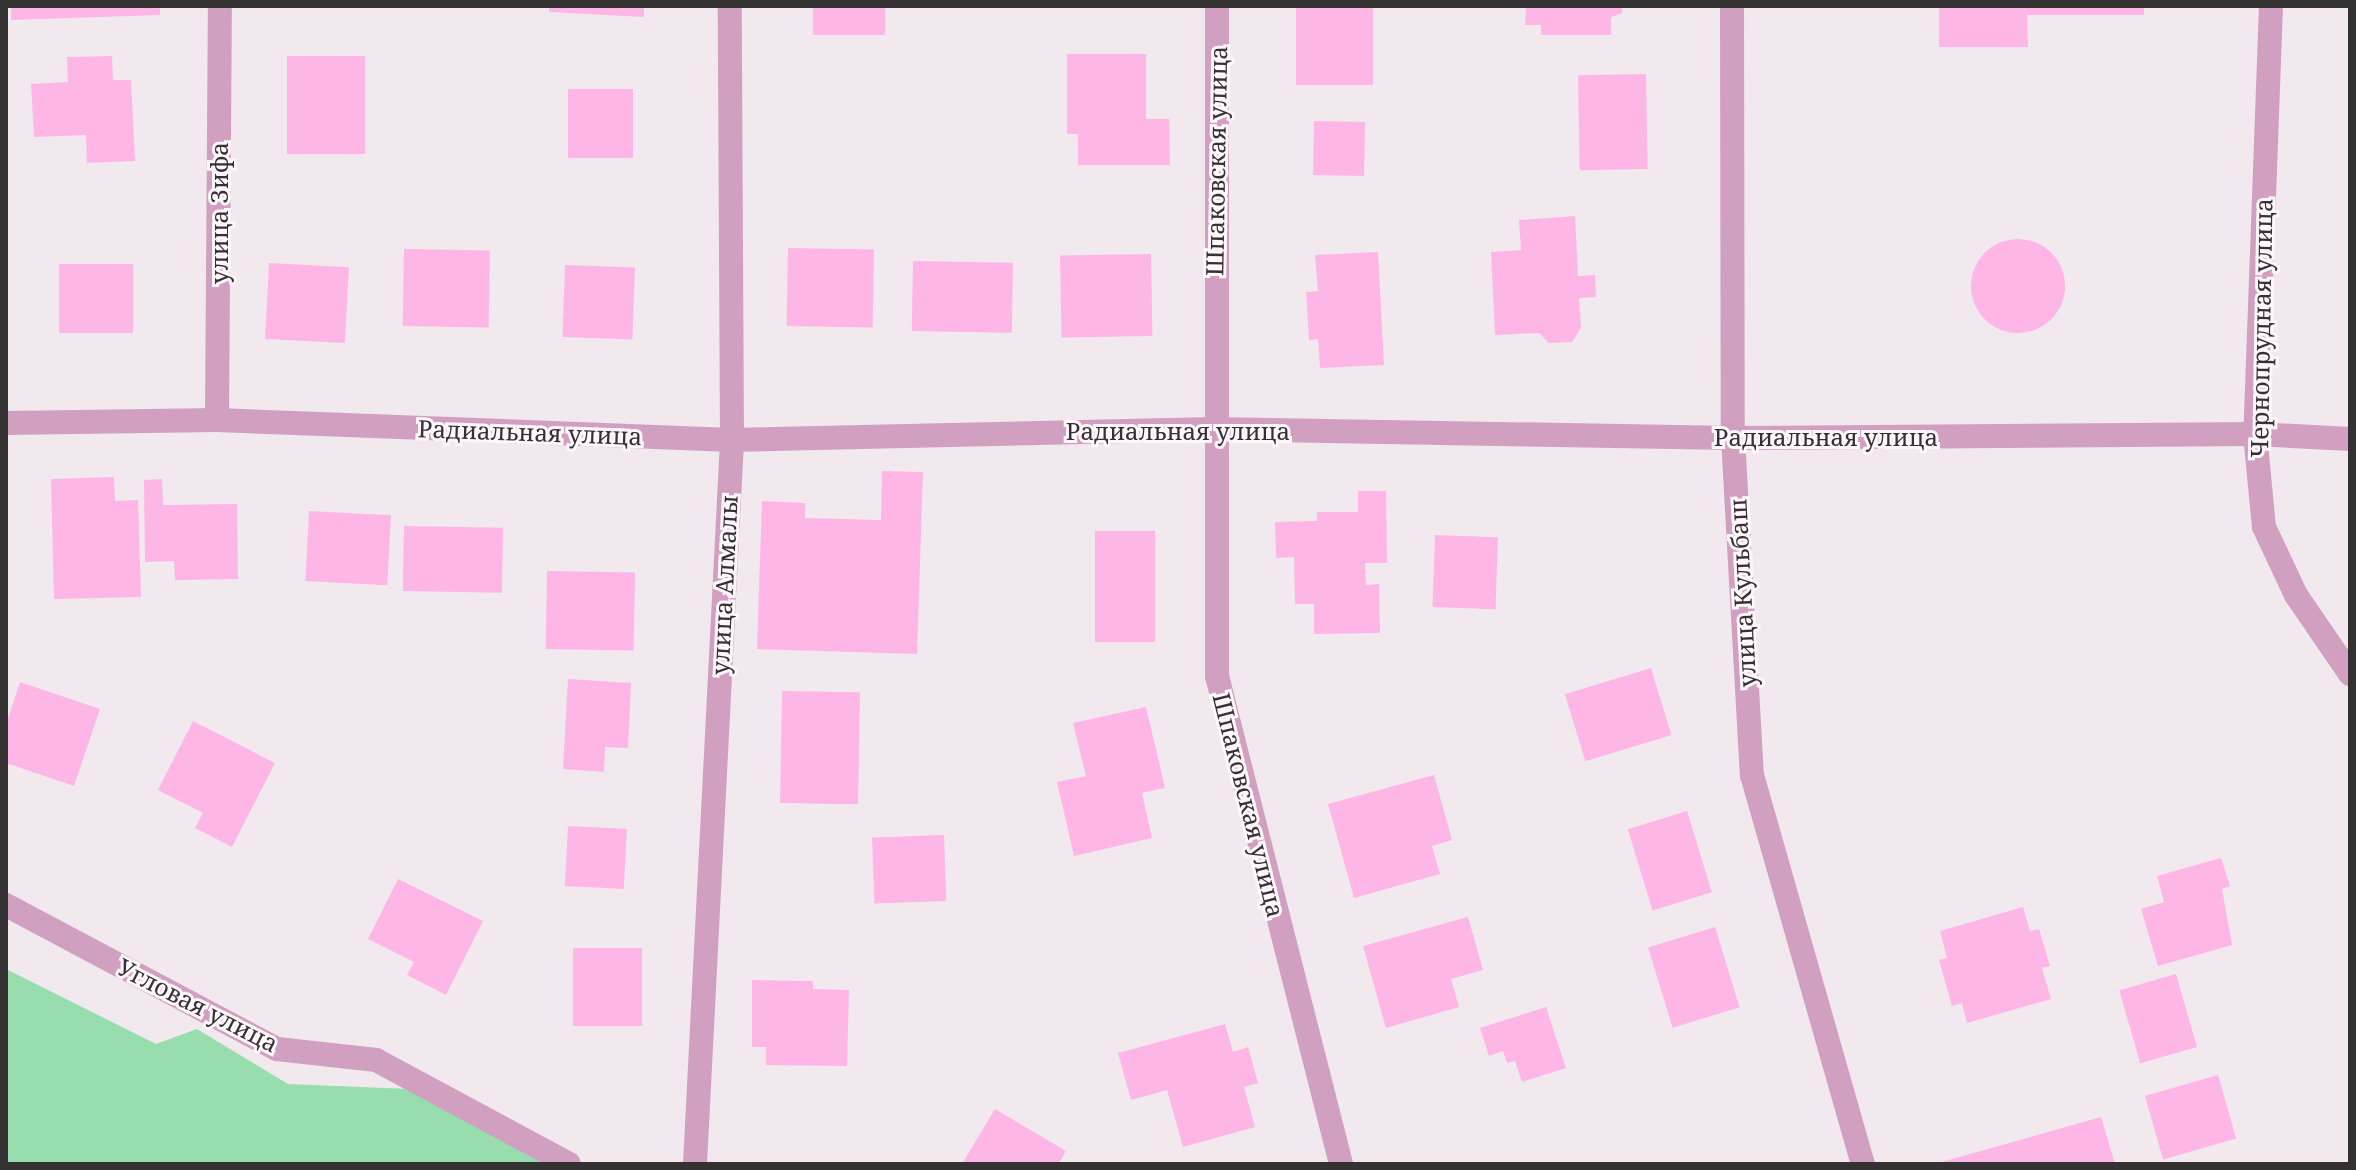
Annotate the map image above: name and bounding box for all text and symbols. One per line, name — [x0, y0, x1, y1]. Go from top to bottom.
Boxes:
street label: Шпаковская улица — [1200, 46, 1232, 276]
street label: улица Зифа — [205, 142, 233, 284]
street label: Чернопрудная улица — [2244, 198, 2278, 458]
street label: Радиальная улица — [417, 414, 643, 450]
street label: Радиальная улица — [1066, 417, 1290, 445]
street label: Радиальная улица — [1714, 423, 1938, 451]
street label: улица Алмалы — [705, 494, 743, 676]
street label: улица Кульбаш — [1723, 498, 1761, 688]
street label: Шпаковская улица — [1207, 690, 1291, 920]
street label: Угловая улица — [113, 952, 283, 1058]

